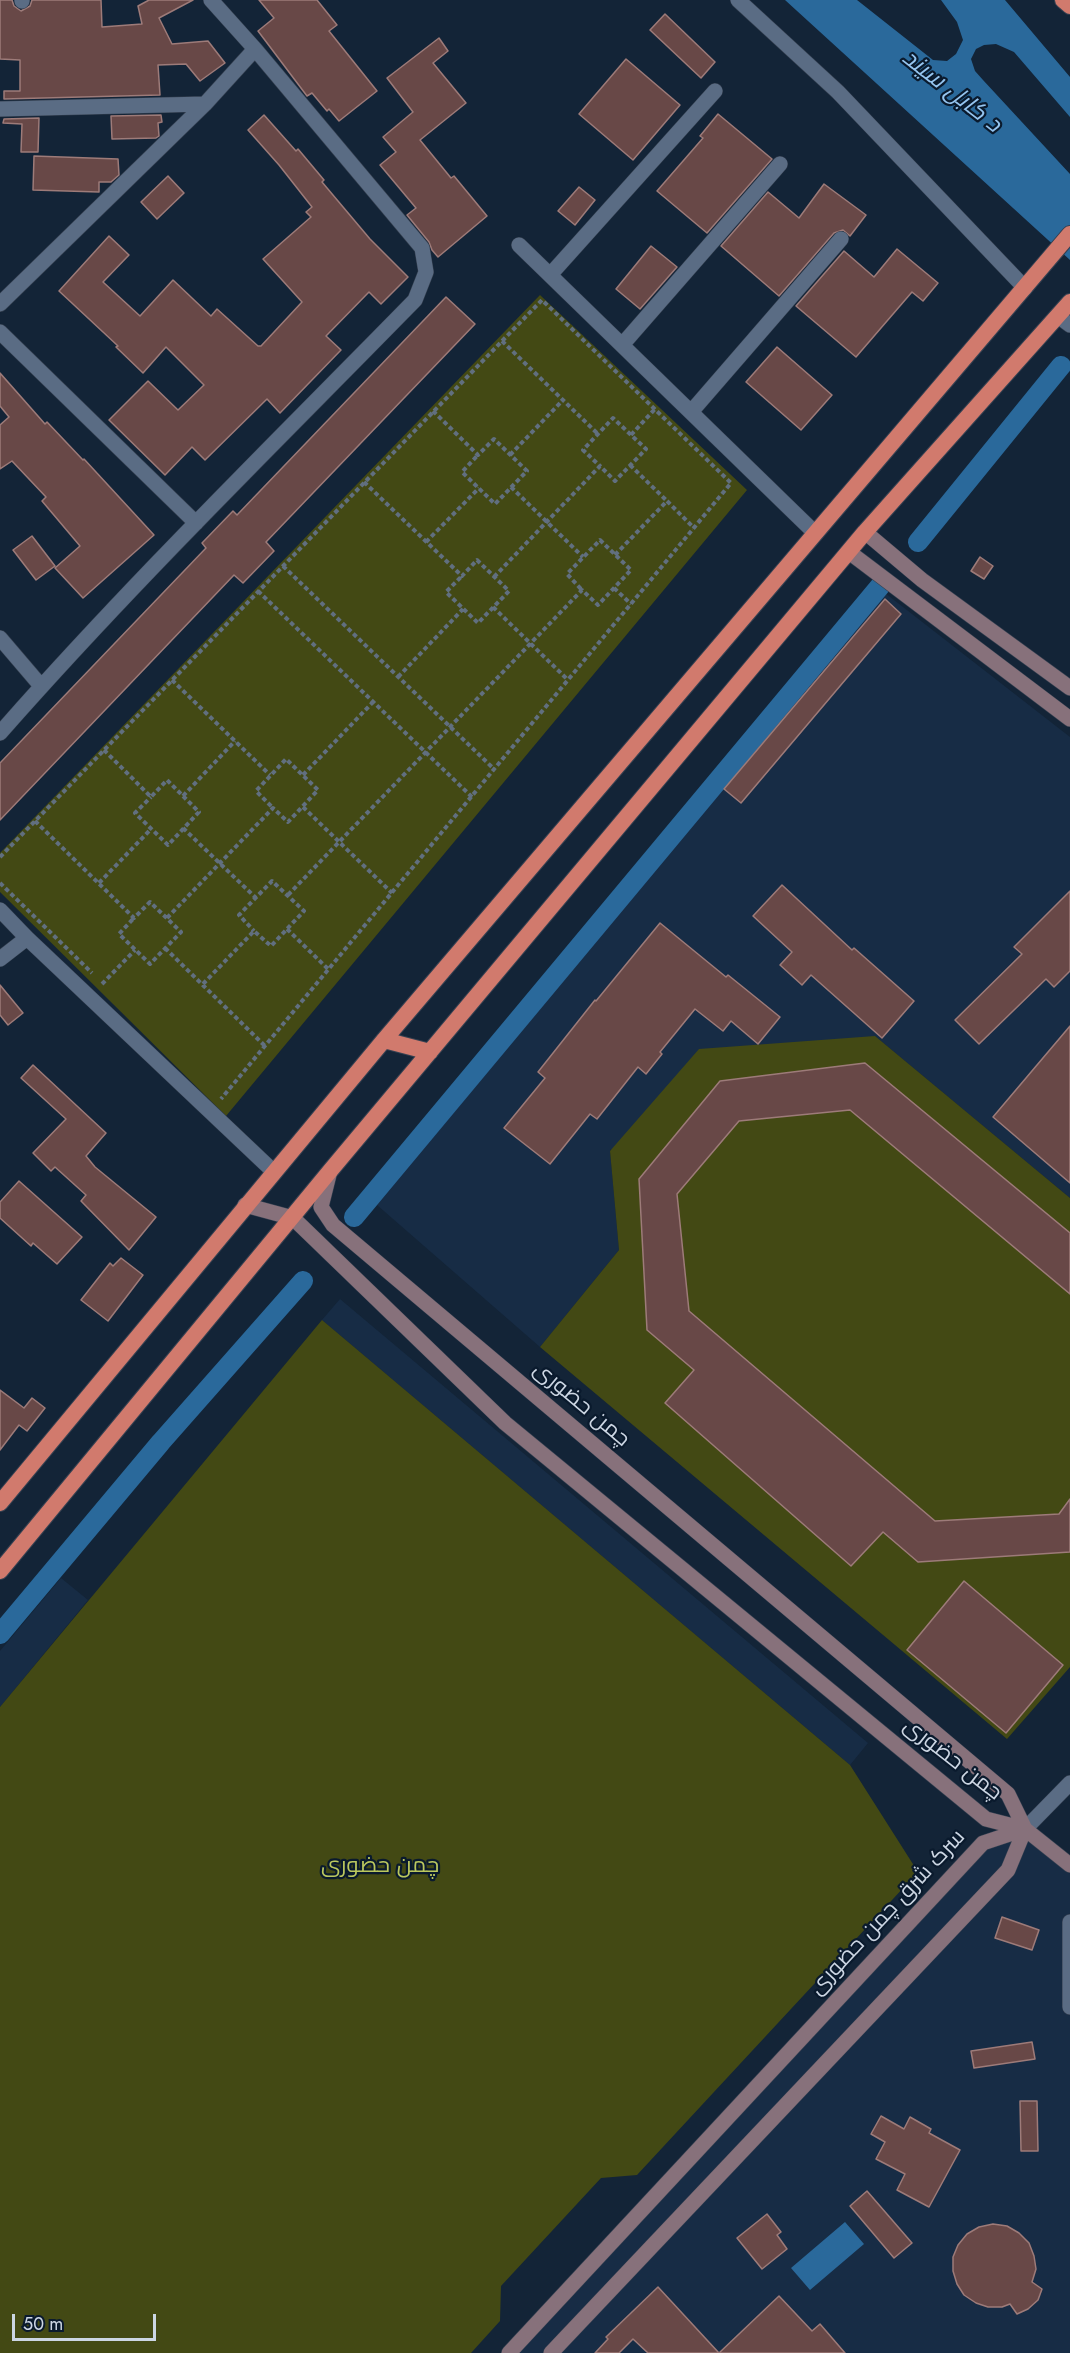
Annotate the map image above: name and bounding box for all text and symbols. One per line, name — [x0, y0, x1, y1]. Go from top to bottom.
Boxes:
water label: د کابل سيند — [896, 44, 1006, 140]
street label: چمن حضوری — [527, 1357, 635, 1453]
street label: چمن حضوری — [897, 1713, 1007, 1807]
street label: سرک شرق چمن حضوری — [805, 1825, 971, 2001]
park label: چمن حضوری — [321, 1854, 439, 1880]
scale bar — [15, 2302, 159, 2340]
text: 50 m — [23, 2311, 63, 2337]

